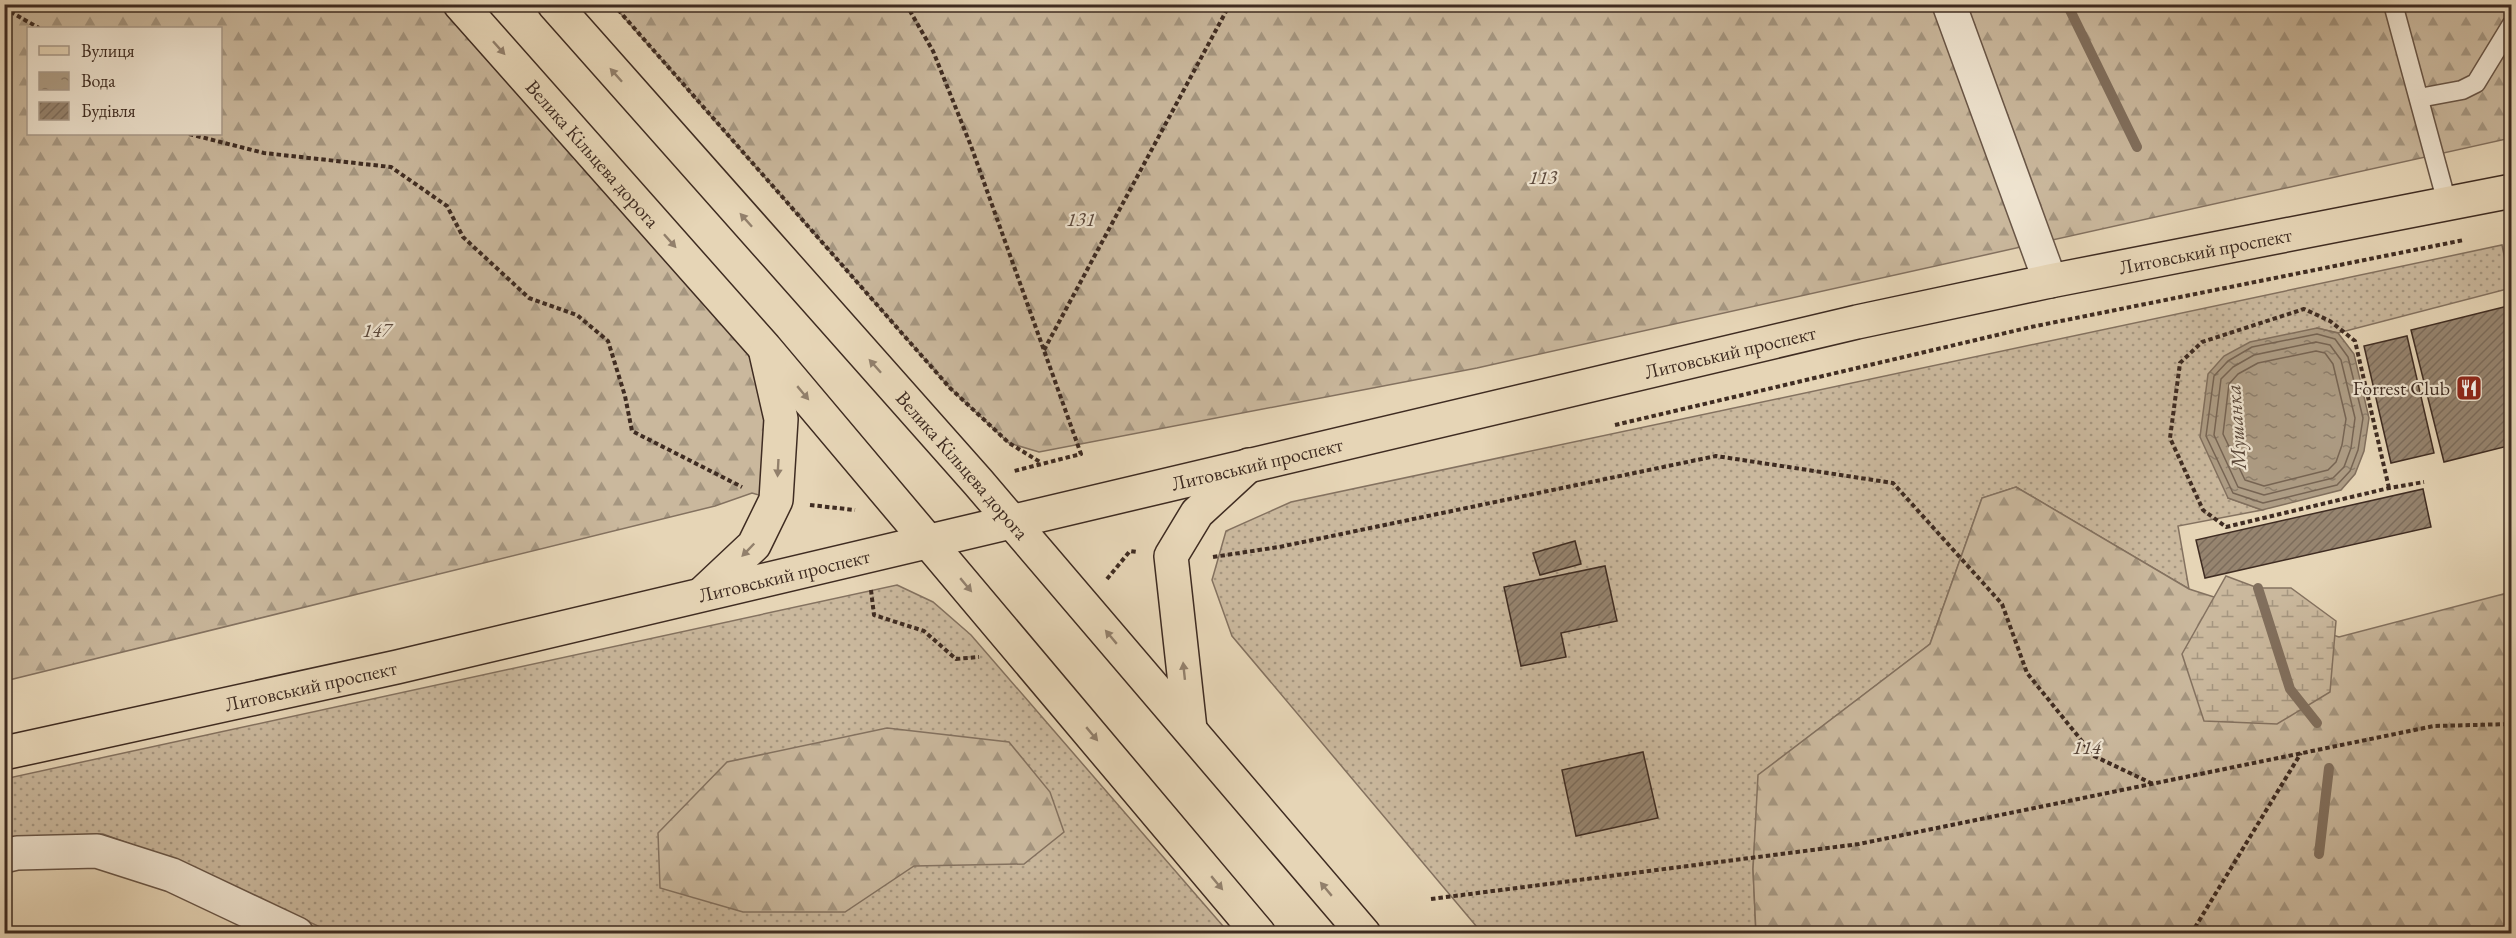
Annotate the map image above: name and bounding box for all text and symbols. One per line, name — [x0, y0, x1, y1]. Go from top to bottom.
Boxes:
legend — [27, 27, 222, 135]
text: Вулиця — [81, 39, 134, 62]
one-way arrow — [492, 40, 505, 55]
one-way arrow — [609, 67, 623, 82]
text: Вода — [81, 69, 116, 92]
street label: Велика Кільцева дорога — [520, 74, 665, 233]
text: Будівля — [81, 99, 136, 122]
park label: 113 — [1529, 164, 1558, 190]
park label: 131 — [1067, 206, 1095, 232]
one-way arrow — [739, 213, 753, 228]
street label: Литовський проспект — [2117, 221, 2294, 280]
one-way arrow — [663, 234, 677, 249]
park label: 147 — [363, 317, 394, 343]
street label: Литовський проспект — [1642, 319, 1818, 385]
one-way arrow — [869, 359, 882, 374]
restaurant icon: Forrest Club — [2454, 373, 2484, 403]
place label: Forrest Club — [2353, 375, 2450, 401]
water label: Мушанка — [2219, 384, 2252, 472]
one-way arrow — [796, 385, 809, 401]
street label: Велика Кільцева дорога — [890, 385, 1035, 545]
street label: Литовський проспект — [1169, 431, 1345, 497]
one-way arrow — [773, 458, 783, 477]
street label: Литовський проспект — [696, 543, 872, 608]
one-way arrow — [741, 543, 755, 557]
one-way arrow — [959, 577, 972, 592]
one-way arrow — [1105, 630, 1118, 645]
street label: Литовський проспект — [222, 654, 399, 717]
one-way arrow — [1179, 662, 1189, 681]
one-way arrow — [1085, 726, 1098, 742]
park label: 114 — [2073, 734, 2102, 760]
one-way arrow — [1210, 875, 1223, 890]
one-way arrow — [1320, 882, 1333, 897]

